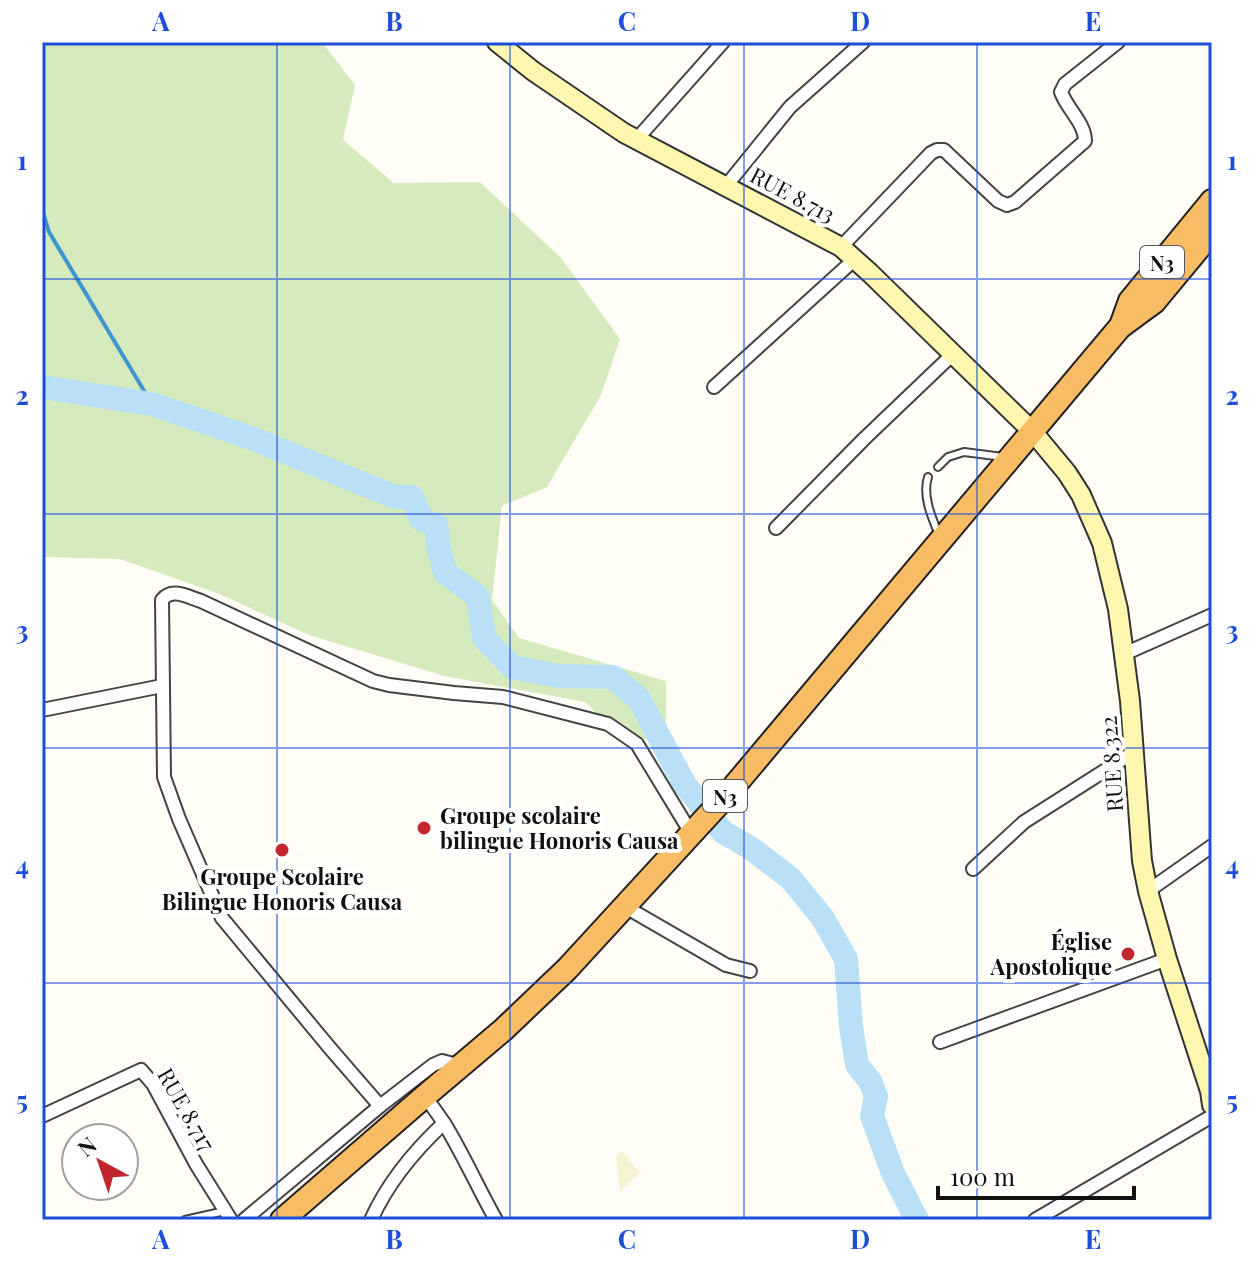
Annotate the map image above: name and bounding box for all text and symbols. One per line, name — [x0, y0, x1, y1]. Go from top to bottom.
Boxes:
text: A — [151, 3, 170, 38]
text: B — [385, 3, 403, 38]
text: C — [618, 3, 636, 38]
text: D — [850, 3, 870, 38]
text: E — [1085, 3, 1101, 38]
text: 1 — [17, 142, 27, 177]
text: 1 — [1227, 142, 1237, 177]
street label: RUE 8.713 — [746, 159, 840, 229]
road number: N3 — [1140, 246, 1184, 278]
text: 2 — [15, 377, 29, 412]
text: 2 — [1225, 377, 1239, 412]
text: 3 — [16, 612, 28, 647]
text: 3 — [1226, 612, 1238, 647]
street label: RUE 8.322 — [1093, 715, 1129, 813]
road number: N3 — [703, 780, 747, 812]
place label: Groupe scolaire bilingue Honoris Causa — [440, 800, 679, 855]
marker: Groupe scolaire bilingue Honoris Causa — [415, 819, 433, 837]
marker: Groupe Scolaire Bilingue Honoris Causa — [273, 841, 291, 859]
text: 4 — [15, 847, 29, 882]
text: 4 — [1225, 847, 1239, 882]
place label: Groupe Scolaire Bilingue Honoris Causa — [162, 861, 403, 916]
place label: Église Apostolique — [990, 926, 1112, 981]
marker: Église Apostolique — [1119, 945, 1137, 963]
street label: RUE 8.717 — [151, 1062, 223, 1156]
text: 5 — [16, 1082, 28, 1117]
text: 5 — [1226, 1082, 1238, 1117]
north arrow — [60, 1122, 140, 1202]
text: N — [71, 1129, 102, 1163]
scale bar — [938, 1150, 1134, 1200]
text: 100 m — [950, 1160, 1015, 1192]
text: A — [151, 1221, 170, 1256]
text: B — [385, 1221, 403, 1256]
text: C — [618, 1221, 636, 1256]
text: D — [850, 1221, 870, 1256]
text: E — [1085, 1221, 1101, 1256]

